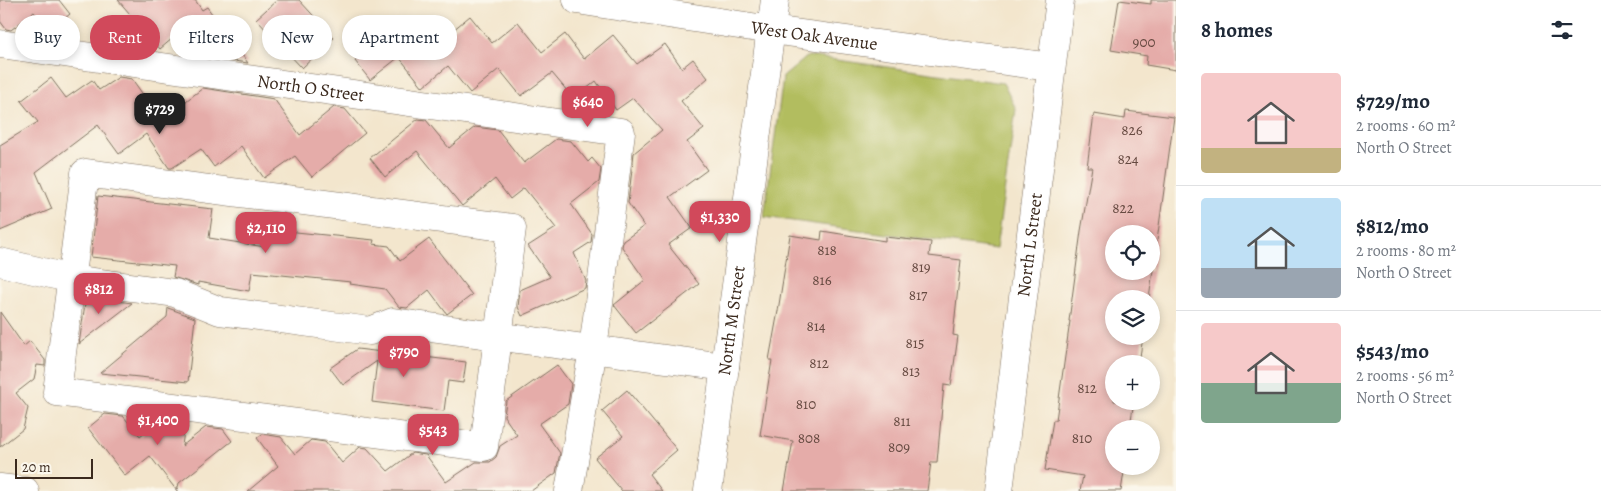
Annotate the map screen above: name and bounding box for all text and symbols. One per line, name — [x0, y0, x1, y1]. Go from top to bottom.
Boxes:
chip: Buy — [15, 15, 80, 60]
chip: Rent — [90, 15, 160, 60]
chip: Filters — [170, 15, 252, 60]
chip: New — [262, 15, 332, 60]
chip: Apartment — [342, 15, 457, 60]
street label: West Oak Avenue — [748, 15, 879, 56]
text: 8 homes — [1201, 16, 1273, 44]
icon: filters — [1548, 16, 1576, 44]
house number: 900 — [1133, 32, 1155, 52]
street label: North O Street — [256, 69, 366, 108]
pin: $640 — [558, 86, 618, 128]
text: $729/mo — [1356, 87, 1430, 115]
text: $640 — [573, 91, 603, 113]
pin: $729 — [130, 92, 190, 135]
icon: home — [1241, 93, 1301, 153]
text: $729 — [145, 98, 175, 120]
text: 2 rooms · 60 m² — [1356, 115, 1456, 137]
house number: 826 — [1121, 120, 1143, 140]
text: North O Street — [1356, 137, 1452, 159]
house number: 824 — [1117, 149, 1139, 169]
street label: North L Street — [1011, 191, 1048, 298]
house number: 822 — [1112, 198, 1134, 218]
pin: $1,330 — [679, 200, 761, 243]
text: $1,330 — [700, 206, 740, 228]
pin: $2,110 — [225, 212, 307, 254]
text: $812/mo — [1356, 212, 1429, 240]
text: $2,110 — [247, 217, 286, 239]
icon: home — [1241, 218, 1301, 278]
map controls — [1105, 225, 1160, 475]
button: locate — [1105, 225, 1160, 280]
house number: 818 — [817, 240, 837, 260]
text: 2 rooms · 80 m² — [1356, 240, 1456, 262]
house number: 819 — [911, 257, 931, 277]
text: North O Street — [1356, 262, 1452, 284]
street label: North M Street — [712, 264, 751, 377]
house number: 816 — [812, 270, 832, 290]
pin: $812 — [69, 272, 129, 315]
text: $812 — [85, 278, 113, 300]
house number: 817 — [909, 285, 928, 305]
button: layers — [1105, 290, 1160, 345]
house number: 814 — [806, 316, 826, 336]
house number: 815 — [906, 333, 924, 353]
pin: $790 — [374, 336, 434, 378]
text: $543/mo — [1356, 337, 1429, 365]
text: $790 — [389, 341, 419, 363]
icon: home — [1241, 343, 1301, 403]
house number: 812 — [809, 353, 829, 373]
button: + — [1105, 355, 1160, 410]
house number: 813 — [902, 361, 920, 381]
text: 2 rooms · 56 m² — [1356, 365, 1454, 387]
house number: 812 — [1077, 378, 1097, 398]
text: North O Street — [1356, 387, 1452, 409]
house number: 810 — [796, 394, 816, 414]
pin: $1,400 — [117, 404, 199, 446]
text: $1,400 — [137, 409, 179, 431]
house number: 811 — [893, 411, 911, 431]
pin: $543 — [403, 414, 463, 456]
text: $543 — [419, 419, 447, 441]
button: − — [1105, 420, 1160, 475]
house number: 808 — [798, 428, 820, 448]
house number: 810 — [1072, 428, 1092, 448]
house number: 809 — [888, 437, 910, 457]
scale bar — [15, 456, 92, 479]
text: 20 m — [22, 458, 51, 477]

